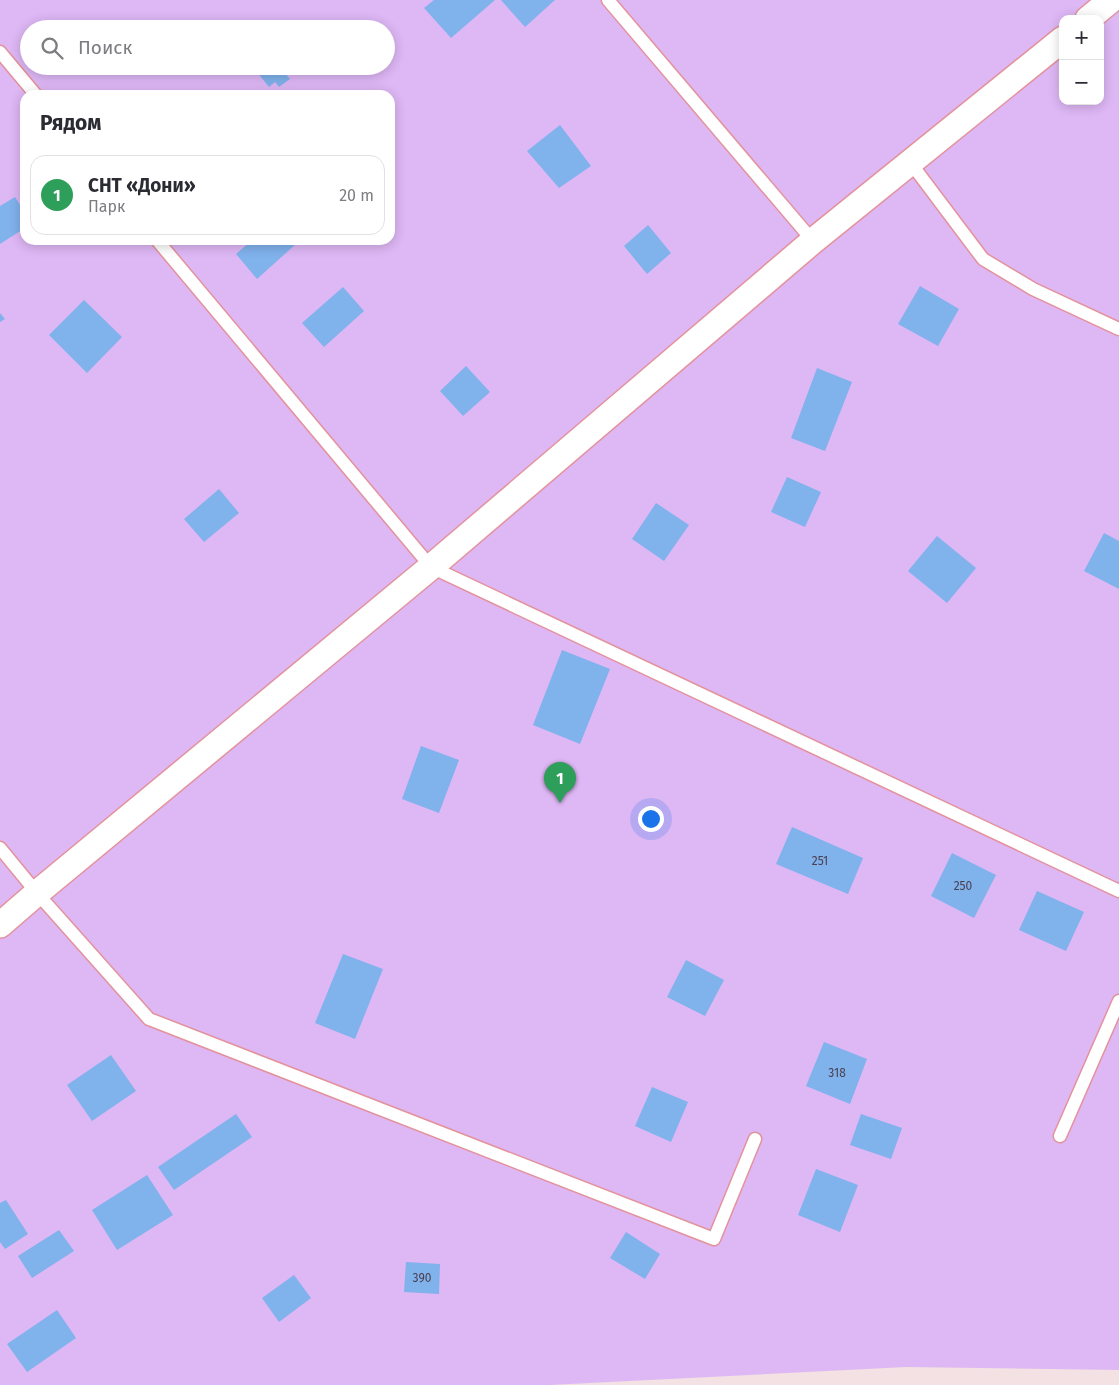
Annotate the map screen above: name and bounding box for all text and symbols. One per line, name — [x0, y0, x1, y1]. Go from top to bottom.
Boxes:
map controls — [1059, 15, 1104, 105]
button: + — [1059, 15, 1104, 60]
search box — [20, 20, 395, 75]
icon: search — [38, 34, 66, 62]
text: Поиск — [78, 36, 132, 59]
button: − — [1059, 60, 1104, 105]
text: Рядом — [40, 110, 101, 136]
text: СНТ «Дони» — [88, 174, 196, 197]
text: 1 — [53, 186, 61, 205]
text: 20 m — [339, 186, 374, 205]
text: Парк — [88, 197, 125, 216]
pin: 1 — [544, 762, 576, 803]
your location — [638, 806, 664, 832]
house number: 251 — [812, 854, 828, 868]
house number: 250 — [954, 879, 973, 893]
house number: 318 — [828, 1066, 846, 1080]
house number: 390 — [413, 1271, 432, 1285]

